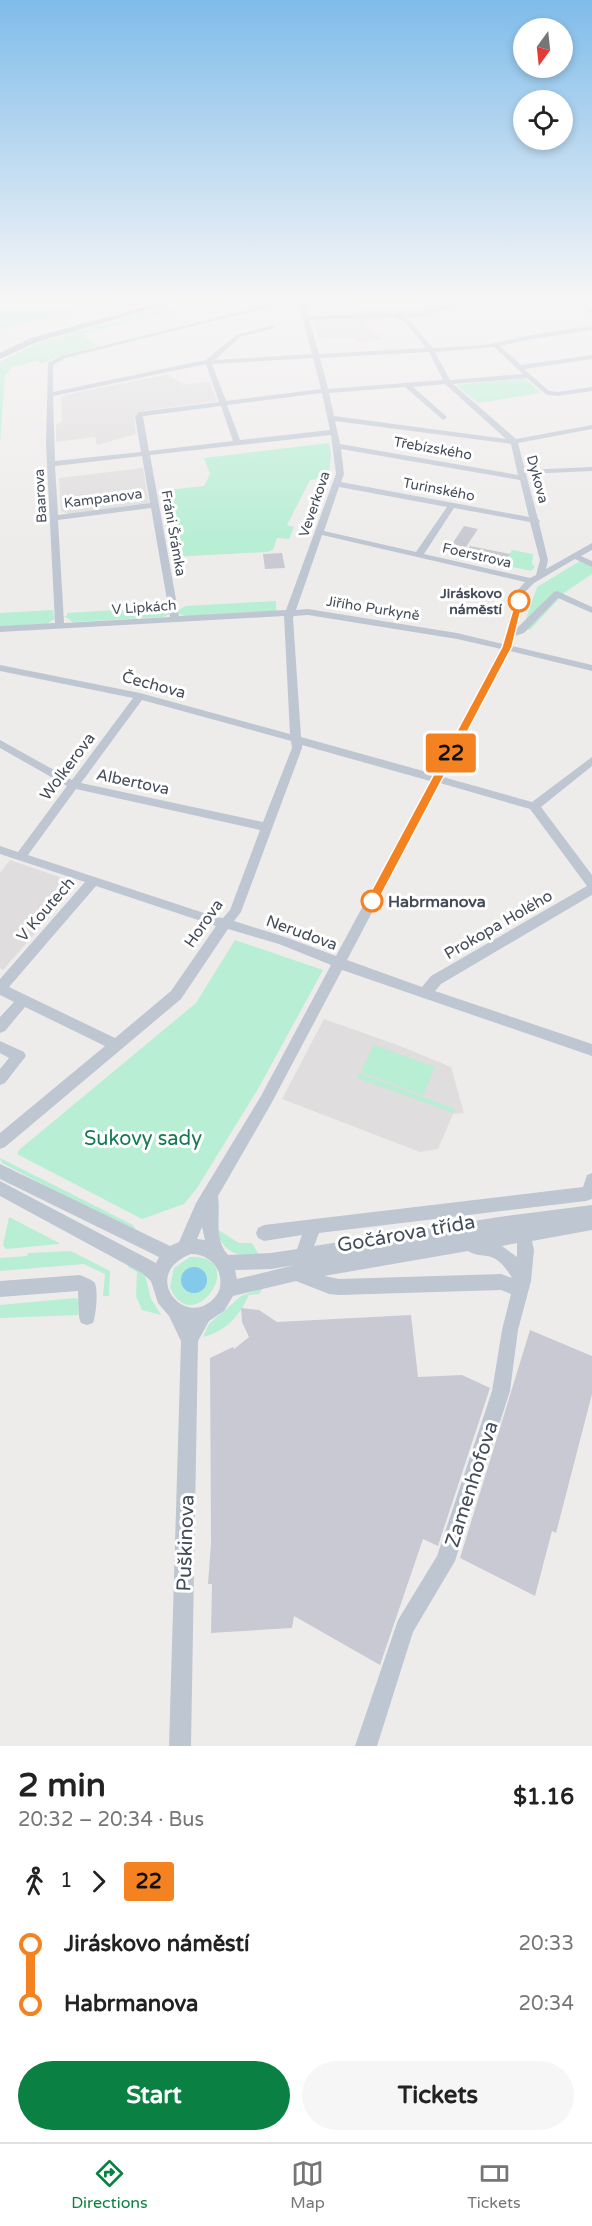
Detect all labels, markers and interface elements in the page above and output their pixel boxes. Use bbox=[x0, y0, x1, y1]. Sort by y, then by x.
north arrow bbox=[513, 18, 573, 78]
map controls bbox=[513, 18, 573, 150]
button: locate bbox=[513, 90, 573, 150]
street label: Třebízského bbox=[392, 433, 473, 464]
street label: Dykova bbox=[523, 453, 552, 505]
street label: Baarova bbox=[31, 468, 50, 523]
street label: Veverkova bbox=[295, 469, 334, 539]
street label: Turinského bbox=[402, 474, 476, 505]
street label: Kampanova bbox=[63, 485, 143, 512]
street label: Fráni Šrámka bbox=[158, 489, 189, 577]
street label: Foerstrova bbox=[441, 539, 513, 572]
place label: Jiráskovo náměstí bbox=[439, 585, 503, 618]
marker: Jiráskovo náměstí bbox=[508, 590, 530, 612]
street label: Jiřího Purkyně bbox=[325, 593, 421, 624]
street label: V Lipkách bbox=[111, 597, 177, 618]
street label: Čechova bbox=[120, 667, 188, 703]
street label: Wolkerova bbox=[36, 729, 100, 804]
line badge: 22 bbox=[424, 734, 478, 772]
text: 22 bbox=[438, 741, 464, 766]
street label: Albertova bbox=[94, 764, 171, 799]
street label: V Koutech bbox=[12, 873, 79, 946]
street label: Prokopa Holého bbox=[441, 886, 556, 964]
marker: Habrmanova bbox=[361, 890, 383, 912]
place label: Habrmanova bbox=[388, 892, 486, 912]
street label: Horova bbox=[180, 896, 228, 952]
street label: Nerudova bbox=[263, 911, 340, 955]
park label: Sukovy sady bbox=[84, 1127, 202, 1151]
street label: Gočárova třída bbox=[335, 1210, 477, 1258]
street label: Zamenhofova bbox=[440, 1418, 504, 1550]
street label: Puškinova bbox=[172, 1494, 200, 1592]
text: 2 min bbox=[18, 1766, 106, 1805]
text: $1.16 bbox=[513, 1784, 574, 1810]
text: 20:32 – 20:34 · Bus bbox=[18, 1808, 204, 1832]
icon: walk bbox=[18, 1865, 51, 1898]
icon: forward bbox=[82, 1865, 115, 1898]
text: 1 bbox=[60, 1869, 73, 1893]
text: 22 bbox=[136, 1869, 162, 1894]
text: Jiráskovo náměstí bbox=[64, 1931, 249, 1957]
text: 20:33 bbox=[519, 1932, 574, 1956]
text: Habrmanova bbox=[64, 1991, 198, 2017]
text: 20:34 bbox=[519, 1992, 574, 2016]
button: Start bbox=[18, 2061, 290, 2130]
button: Tickets bbox=[302, 2061, 574, 2130]
tab: Directions bbox=[71, 2157, 148, 2213]
tab: Map bbox=[290, 2157, 325, 2213]
tab: Tickets bbox=[467, 2157, 521, 2213]

